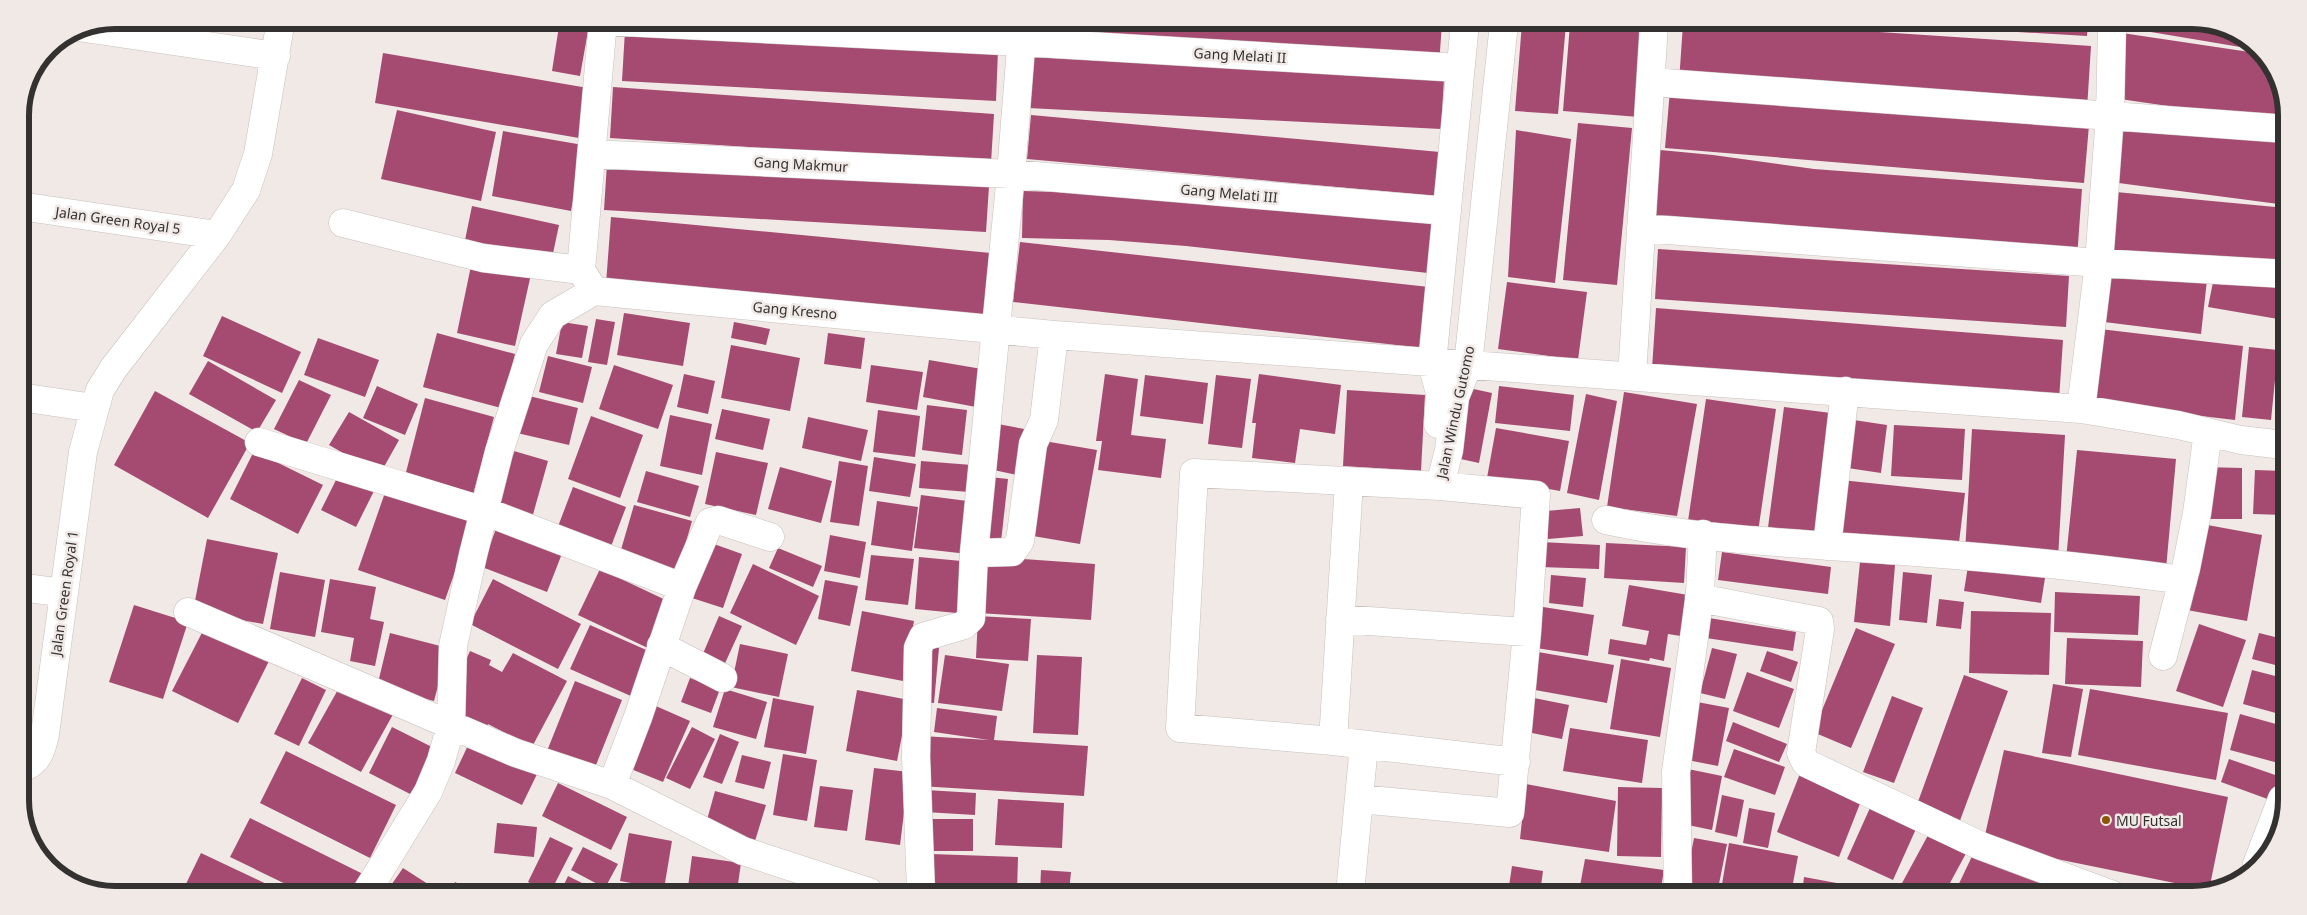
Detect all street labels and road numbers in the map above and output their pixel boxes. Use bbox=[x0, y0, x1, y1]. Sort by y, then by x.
street label: Gang Melati II bbox=[1193, 43, 1287, 67]
street label: Gang Makmur bbox=[753, 152, 849, 176]
street label: Gang Melati III bbox=[1180, 179, 1279, 207]
street label: Jalan Green Royal 5 bbox=[52, 202, 182, 238]
street label: Gang Kresno bbox=[752, 297, 838, 323]
street label: Jalan Windu Gutomo bbox=[1431, 344, 1478, 482]
street label: Jalan Green Royal 1 bbox=[46, 529, 82, 659]

